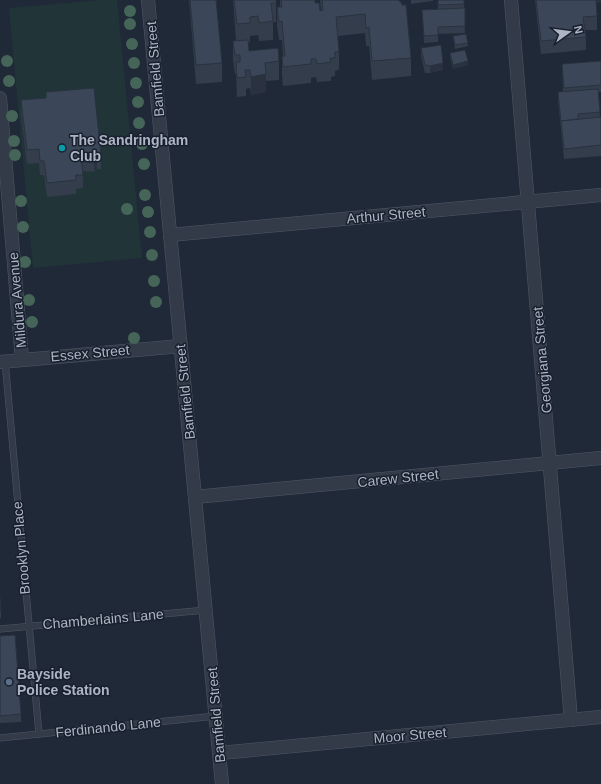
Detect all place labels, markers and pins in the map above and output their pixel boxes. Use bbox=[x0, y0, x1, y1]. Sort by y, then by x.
place label: The Sandringham Club bbox=[70, 132, 188, 164]
marker: The Sandringham Club bbox=[57, 143, 67, 153]
place label: Bayside Police Station bbox=[17, 666, 110, 698]
marker: Bayside Police Station bbox=[4, 677, 14, 687]

